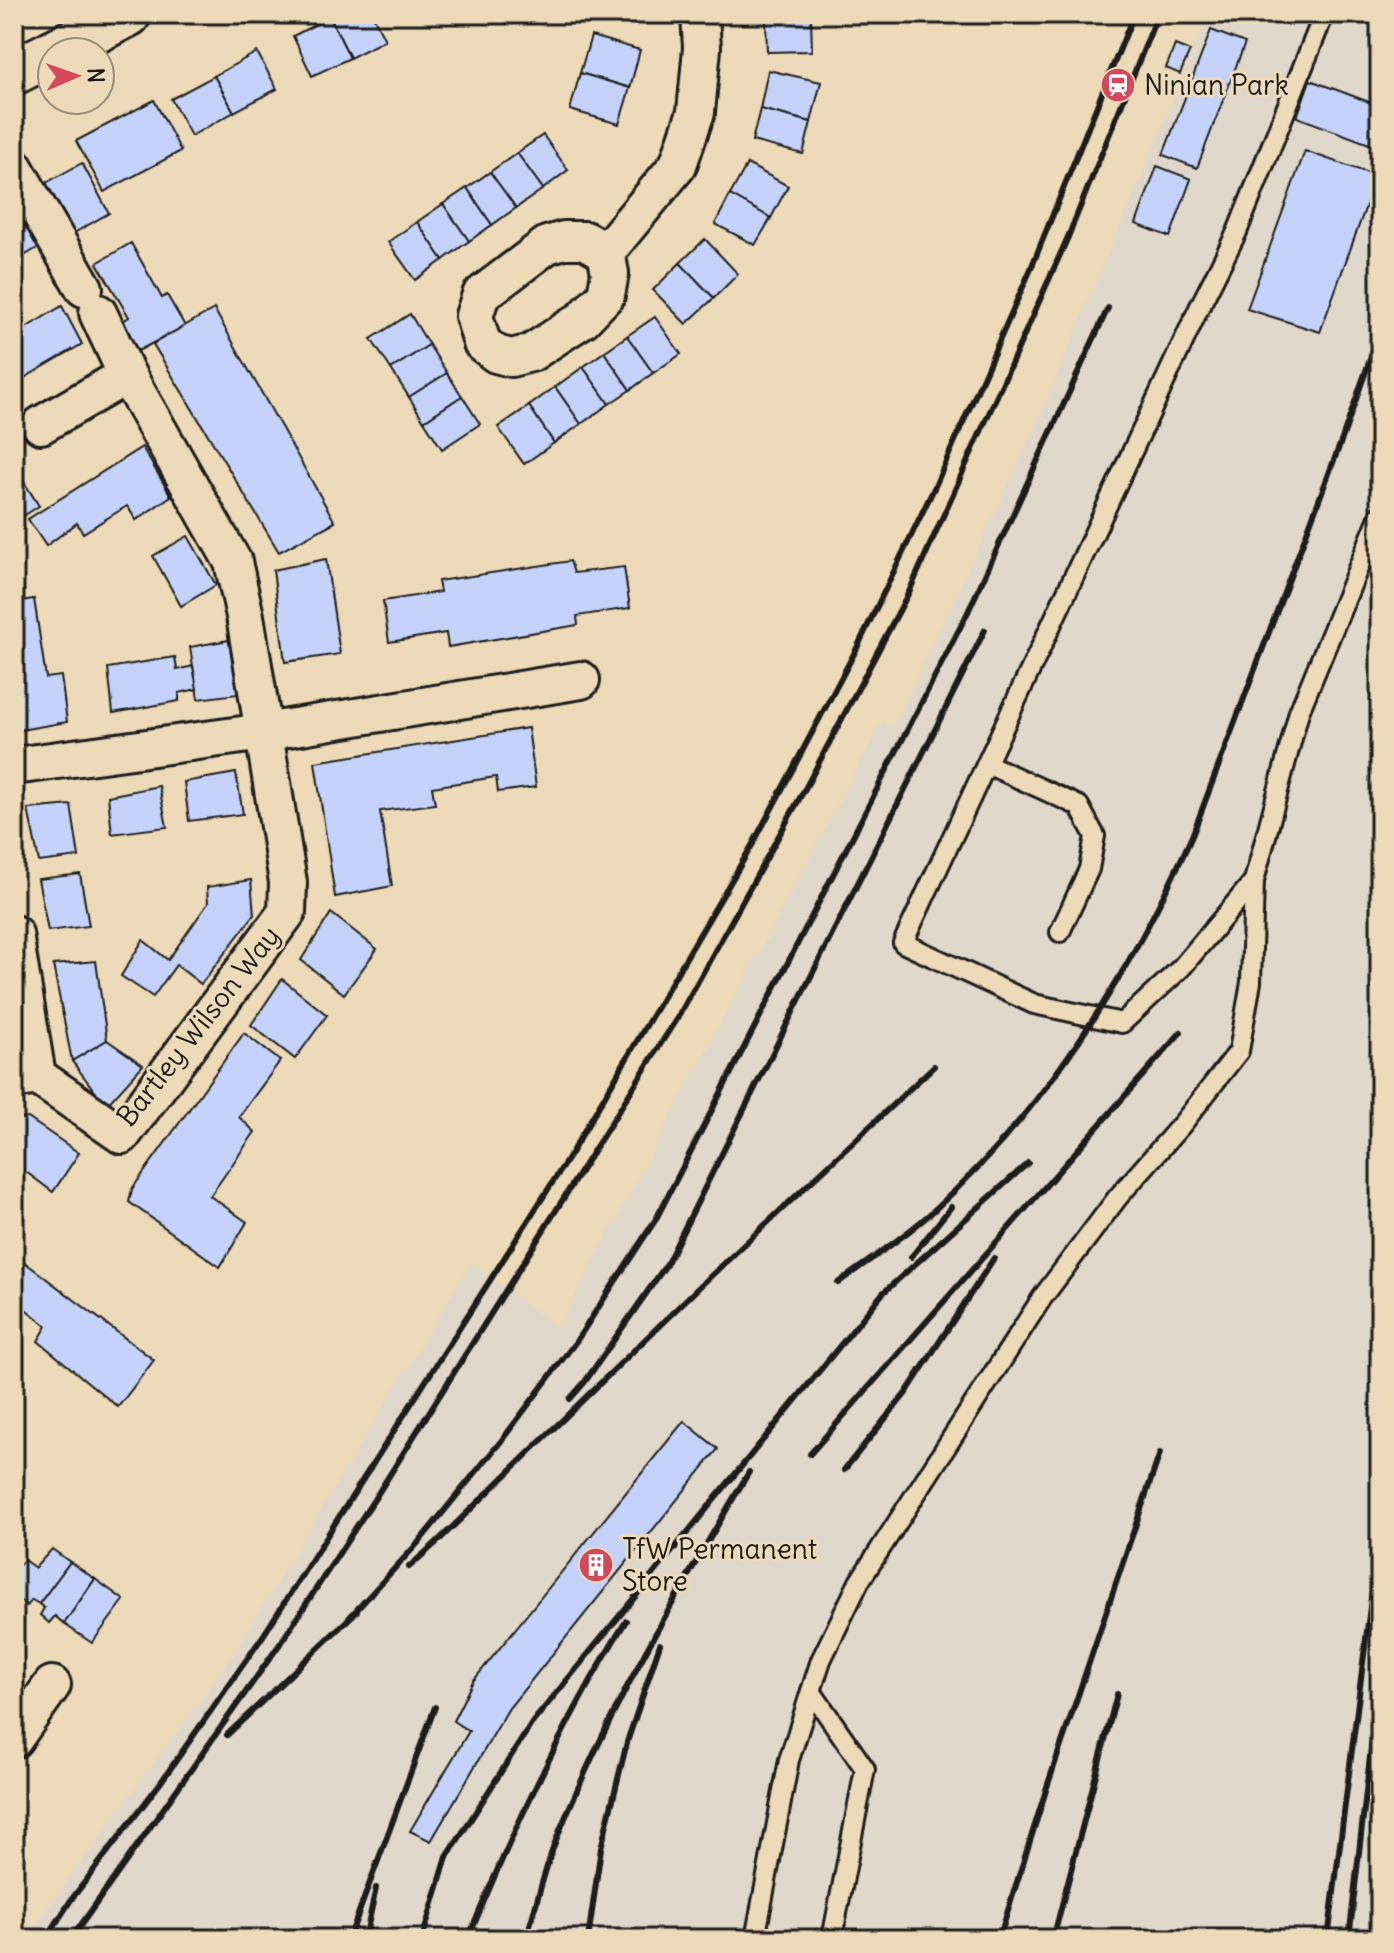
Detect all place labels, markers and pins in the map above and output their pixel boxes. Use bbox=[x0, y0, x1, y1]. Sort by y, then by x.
station icon: Ninian Park bbox=[1099, 66, 1137, 104]
place label: Ninian Park bbox=[1144, 67, 1289, 103]
place label: TfW Permanent Store bbox=[622, 1531, 817, 1599]
building icon: TfW Permanent Store bbox=[577, 1546, 615, 1584]

